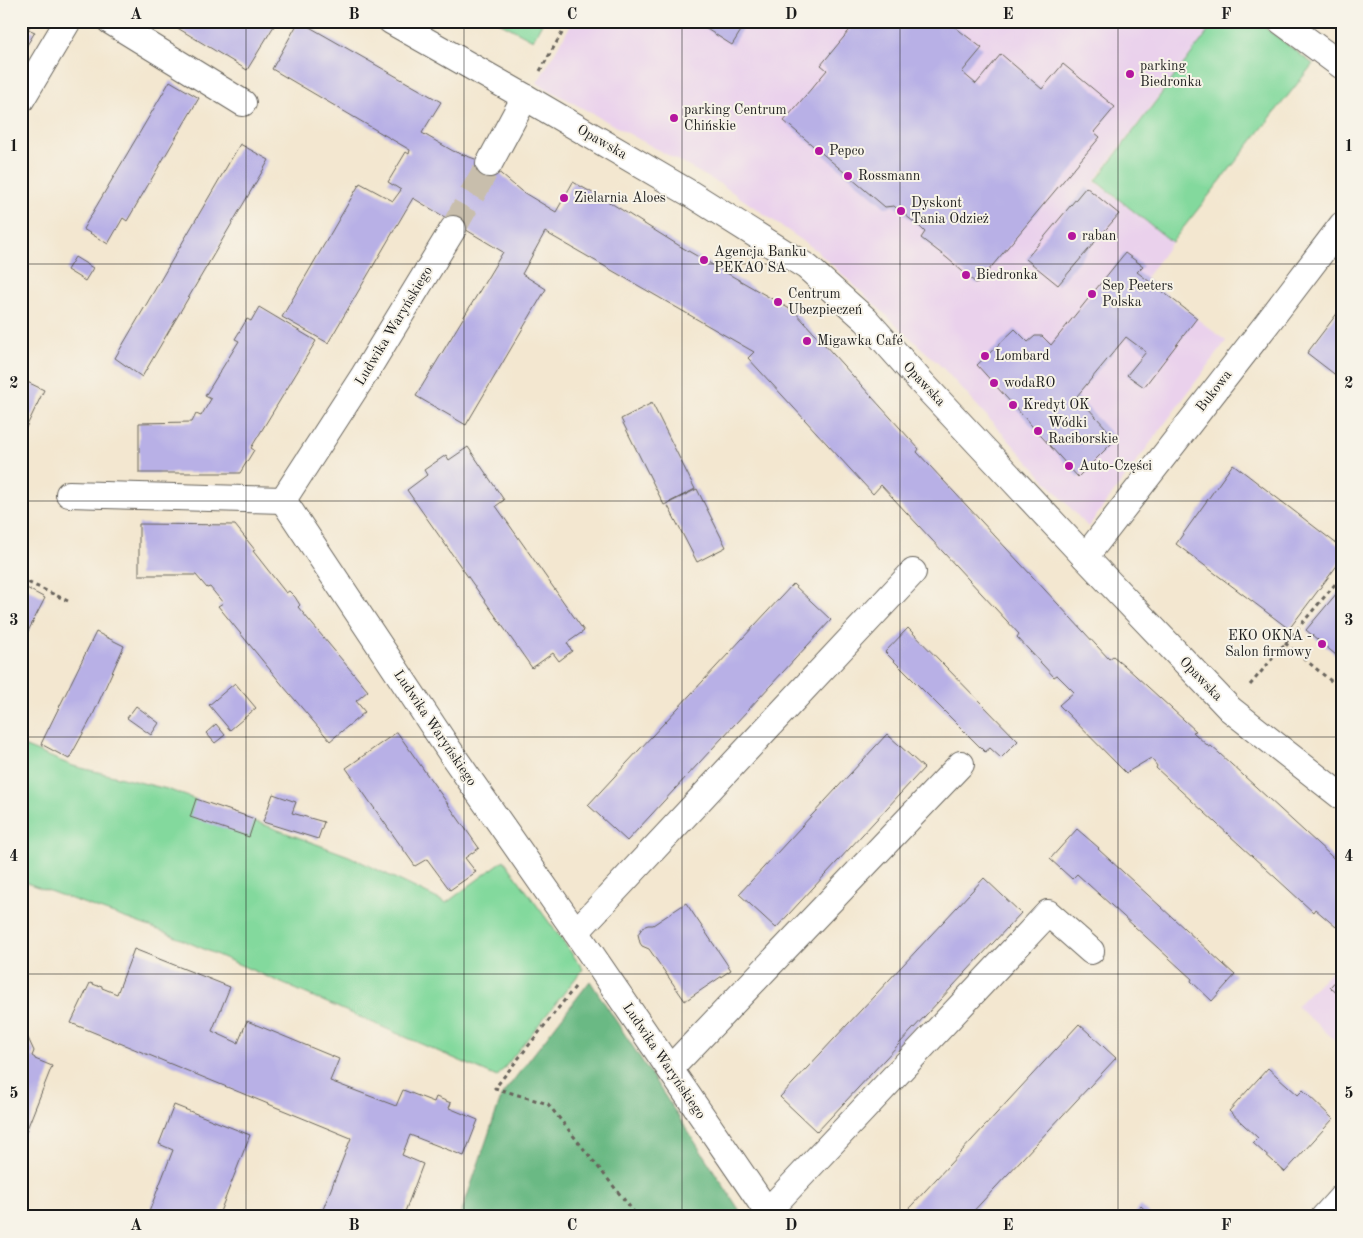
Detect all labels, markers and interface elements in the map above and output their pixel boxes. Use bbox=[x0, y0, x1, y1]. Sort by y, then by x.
text: A bbox=[130, 7, 142, 23]
text: B bbox=[348, 7, 360, 23]
text: C bbox=[567, 7, 577, 23]
text: D bbox=[785, 7, 797, 23]
text: E bbox=[1002, 7, 1014, 23]
text: F bbox=[1221, 7, 1232, 23]
place label: parking Biedronka bbox=[1140, 59, 1202, 89]
marker: parking Biedronka bbox=[1124, 68, 1136, 80]
place label: parking Centrum Chińskie bbox=[684, 103, 787, 133]
marker: parking Centrum Chińskie bbox=[668, 112, 680, 124]
street label: Opawska bbox=[575, 122, 629, 162]
text: 1 bbox=[9, 139, 19, 155]
text: 1 bbox=[1344, 139, 1354, 155]
place label: Pepco bbox=[829, 144, 865, 158]
marker: Pepco bbox=[813, 145, 825, 157]
place label: Rossmann bbox=[858, 169, 921, 183]
marker: Rossmann bbox=[842, 170, 854, 182]
place label: Zielarnia Aloes bbox=[574, 191, 666, 205]
marker: Zielarnia Aloes bbox=[558, 192, 570, 204]
place label: Dyskont Tania Odzież bbox=[911, 196, 989, 226]
marker: Dyskont Tania Odzież bbox=[895, 205, 907, 217]
place label: raban bbox=[1082, 229, 1117, 243]
marker: raban bbox=[1066, 230, 1078, 242]
place label: Agencja Banku PEKAO SA bbox=[714, 245, 807, 275]
marker: Agencja Banku PEKAO SA bbox=[698, 254, 710, 266]
street label: Ludwika Waryńskiego bbox=[353, 264, 435, 388]
place label: Biedronka bbox=[976, 268, 1038, 282]
marker: Biedronka bbox=[960, 269, 972, 281]
place label: Sep Peeters Polska bbox=[1102, 279, 1173, 309]
place label: Centrum Ubezpieczeń bbox=[788, 287, 863, 317]
marker: Sep Peeters Polska bbox=[1086, 288, 1098, 300]
marker: Centrum Ubezpieczeń bbox=[772, 296, 784, 308]
place label: Migawka Café bbox=[817, 334, 903, 348]
marker: Migawka Café bbox=[801, 335, 813, 347]
place label: Lombard bbox=[995, 349, 1050, 363]
marker: Lombard bbox=[979, 350, 991, 362]
street label: Opawska bbox=[900, 359, 948, 409]
street label: Bukowa bbox=[1194, 368, 1234, 414]
text: 2 bbox=[9, 376, 19, 392]
place label: wodaRO bbox=[1004, 376, 1055, 390]
text: 2 bbox=[1344, 376, 1354, 392]
marker: wodaRO bbox=[988, 377, 1000, 389]
place label: Kredyt OK bbox=[1023, 398, 1090, 412]
marker: Kredyt OK bbox=[1007, 399, 1019, 411]
place label: Wódki Raciborskie bbox=[1048, 416, 1118, 446]
marker: Wódki Raciborskie bbox=[1032, 425, 1044, 437]
place label: Auto-Części bbox=[1079, 459, 1152, 473]
marker: Auto-Części bbox=[1063, 460, 1075, 472]
text: 3 bbox=[9, 613, 19, 629]
text: 3 bbox=[1344, 613, 1354, 629]
place label: EKO OKNA - Salon firmowy bbox=[1225, 629, 1313, 659]
marker: EKO OKNA - Salon firmowy bbox=[1316, 638, 1328, 650]
street label: Opawska bbox=[1177, 654, 1225, 704]
street label: Ludwika Waryńskiego bbox=[391, 668, 479, 789]
text: 4 bbox=[9, 849, 19, 865]
text: 4 bbox=[1344, 849, 1354, 865]
street label: Ludwika Waryńskiego bbox=[620, 1001, 708, 1122]
text: 5 bbox=[9, 1086, 19, 1102]
text: 5 bbox=[1344, 1086, 1354, 1102]
text: A bbox=[130, 1218, 142, 1234]
text: B bbox=[348, 1218, 360, 1234]
text: C bbox=[567, 1218, 577, 1234]
text: D bbox=[785, 1218, 797, 1234]
text: E bbox=[1002, 1218, 1014, 1234]
text: F bbox=[1221, 1218, 1232, 1234]

